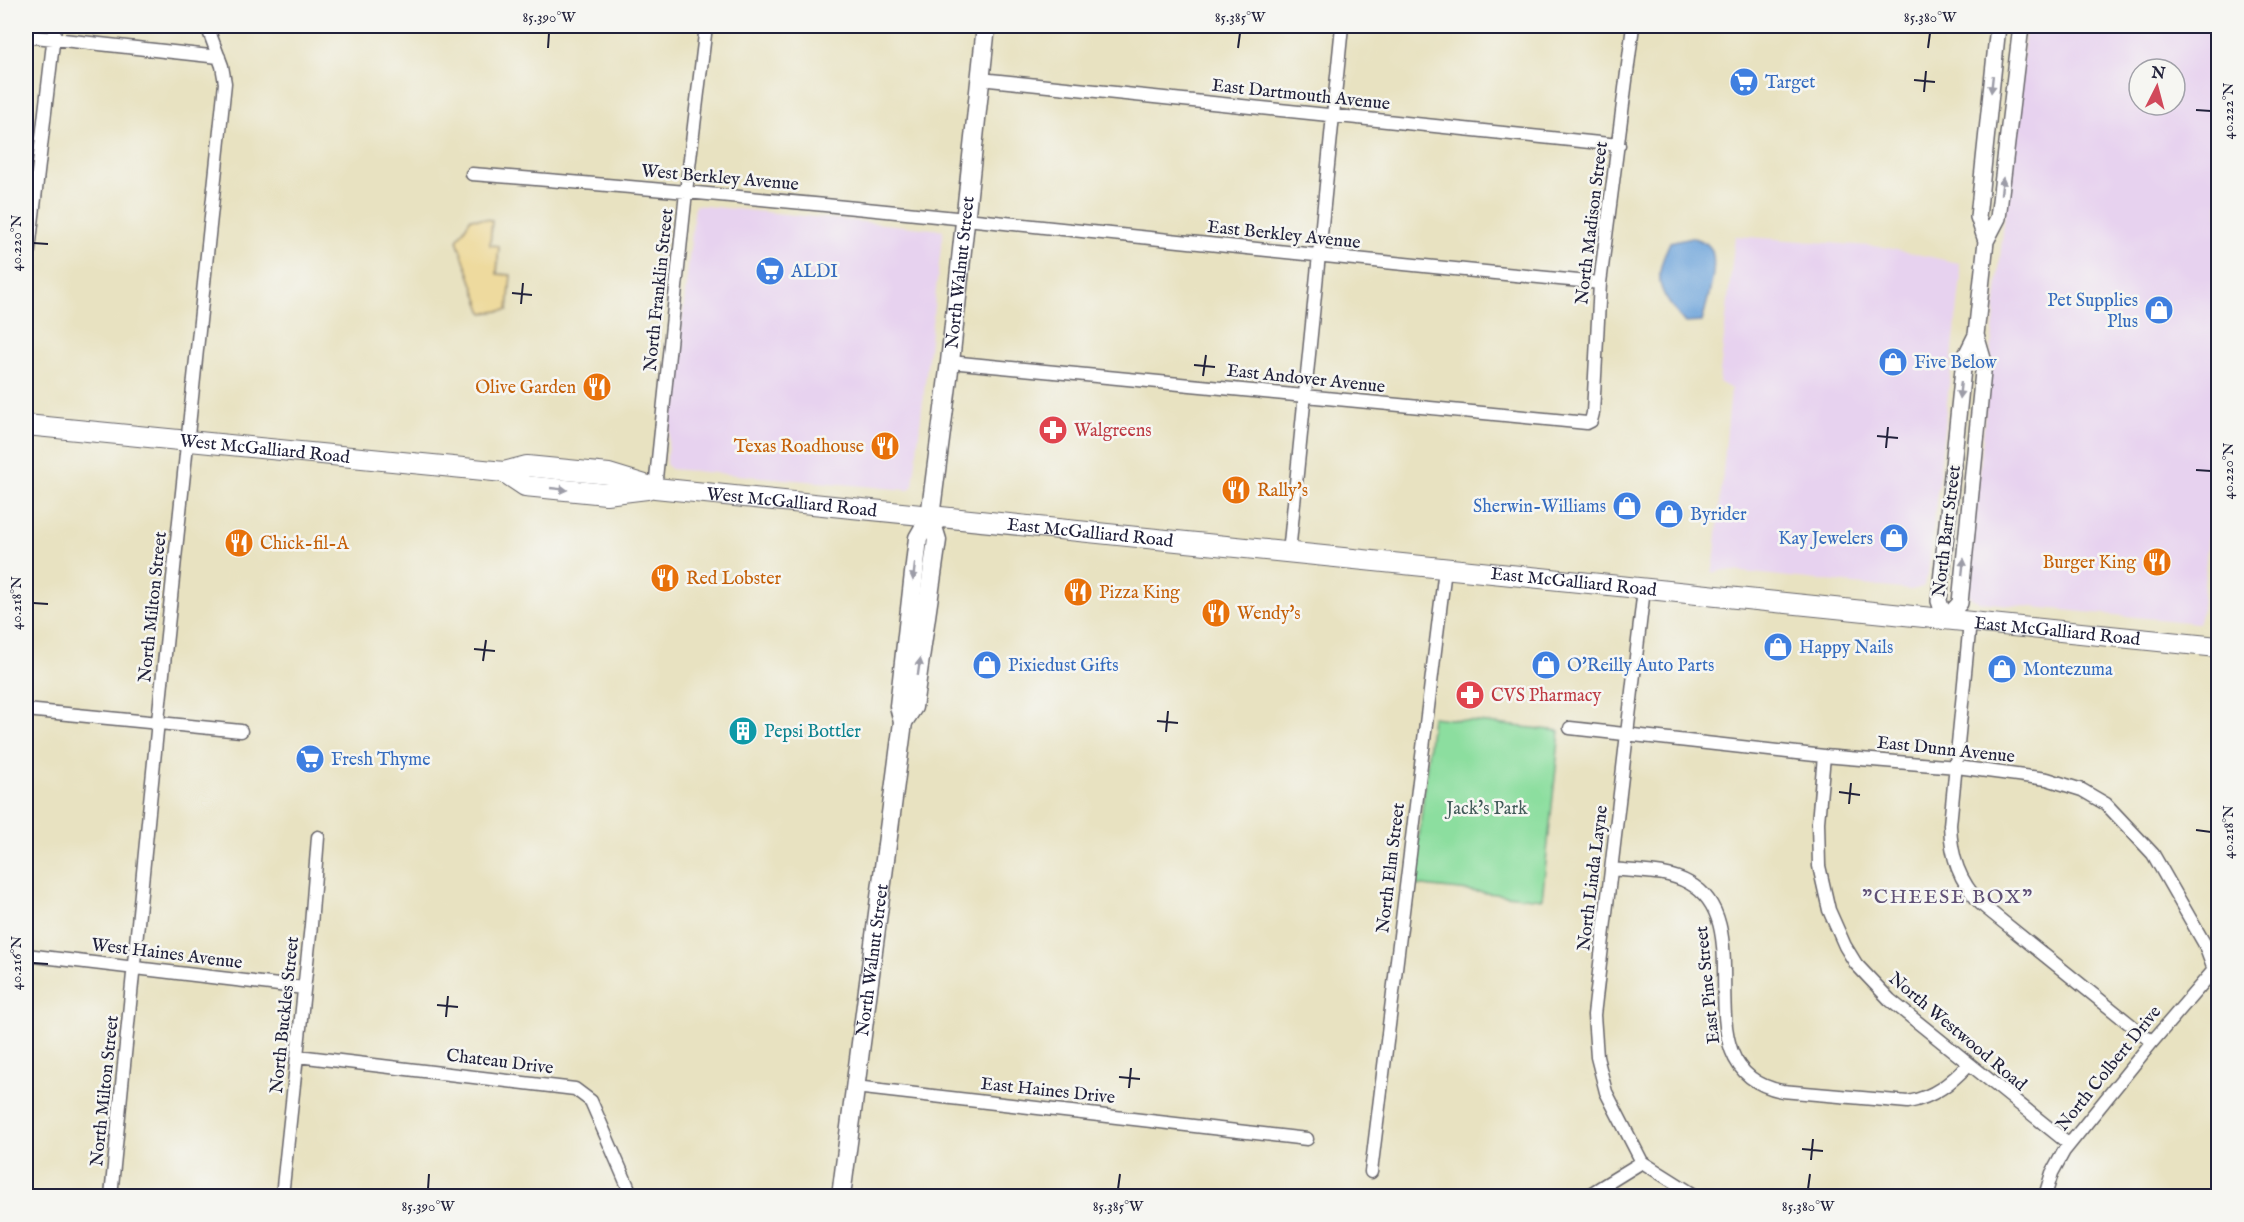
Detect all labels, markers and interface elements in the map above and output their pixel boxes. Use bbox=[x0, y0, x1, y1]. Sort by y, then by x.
text: 85.390°W bbox=[522, 8, 576, 27]
text: 85.385°W bbox=[1215, 8, 1266, 27]
text: 85.380°W bbox=[1904, 8, 1957, 27]
north arrow bbox=[2127, 57, 2187, 117]
text: N bbox=[2149, 63, 2166, 85]
supermarket icon: Target bbox=[1728, 66, 1760, 98]
place label: Target bbox=[1765, 72, 1815, 95]
one-way arrow bbox=[1987, 74, 1997, 93]
street label: East Dartmouth Avenue bbox=[1211, 75, 1391, 116]
text: 40.222°N bbox=[2219, 83, 2238, 139]
street label: North Madison Street bbox=[1571, 140, 1614, 306]
street label: West Berkley Avenue bbox=[640, 160, 800, 197]
one-way arrow bbox=[1997, 176, 2007, 195]
street label: North Walnut Street bbox=[941, 195, 981, 350]
street label: North Franklin Street bbox=[639, 208, 679, 373]
text: 40.220°N bbox=[7, 214, 26, 272]
street label: East Berkley Avenue bbox=[1206, 216, 1362, 255]
supermarket icon: ALDI bbox=[754, 255, 786, 287]
place label: ALDI bbox=[790, 261, 838, 284]
place label: Pet Supplies Plus bbox=[2047, 290, 2138, 334]
shop icon: Pet Supplies Plus bbox=[2143, 294, 2175, 326]
shop icon: Five Below bbox=[1877, 346, 1909, 378]
place label: Five Below bbox=[1914, 352, 1998, 375]
street label: East Andover Avenue bbox=[1225, 360, 1386, 399]
restaurant icon: Olive Garden bbox=[581, 371, 613, 403]
place label: Olive Garden bbox=[475, 377, 576, 400]
one-way arrow bbox=[1956, 381, 1965, 400]
pharmacy icon: Walgreens bbox=[1037, 414, 1069, 446]
place label: Walgreens bbox=[1074, 420, 1152, 443]
street label: West McGalliard Road bbox=[178, 430, 351, 470]
restaurant icon: Texas Roadhouse bbox=[869, 430, 901, 462]
place label: Texas Roadhouse bbox=[734, 436, 864, 459]
text: 40.220°N bbox=[2219, 442, 2238, 500]
street label: North Barr Street bbox=[1928, 464, 1967, 598]
restaurant icon: Rally's bbox=[1220, 474, 1252, 506]
place label: Rally's bbox=[1257, 480, 1308, 503]
street label: West McGalliard Road bbox=[705, 483, 878, 523]
one-way arrow bbox=[549, 484, 568, 494]
shop icon: Sherwin-Williams bbox=[1611, 490, 1643, 522]
place label: Sherwin-Williams bbox=[1473, 496, 1606, 519]
shop icon: Byrider bbox=[1653, 498, 1685, 530]
place label: Byrider bbox=[1690, 504, 1747, 527]
street label: East McGalliard Road bbox=[1006, 514, 1175, 554]
shop icon: Kay Jewelers bbox=[1878, 522, 1910, 554]
restaurant icon: Chick-fil-A bbox=[223, 527, 255, 559]
place label: Kay Jewelers bbox=[1778, 528, 1873, 551]
street label: North Milton Street bbox=[134, 531, 173, 684]
place label: Chick-fil-A bbox=[260, 533, 350, 556]
restaurant icon: Burger King bbox=[2141, 546, 2173, 578]
place label: Burger King bbox=[2042, 552, 2136, 575]
one-way arrow bbox=[1958, 557, 1968, 576]
restaurant icon: Red Lobster bbox=[649, 562, 681, 594]
one-way arrow bbox=[909, 563, 919, 582]
street label: East McGalliard Road bbox=[1489, 563, 1658, 603]
place label: Red Lobster bbox=[686, 568, 781, 591]
text: 40.218°N bbox=[7, 576, 26, 630]
restaurant icon: Pizza King bbox=[1062, 576, 1094, 608]
place label: Pizza King bbox=[1099, 582, 1180, 605]
restaurant icon: Wendy's bbox=[1200, 597, 1232, 629]
place label: Wendy's bbox=[1237, 603, 1301, 626]
street label: East McGalliard Road bbox=[1973, 612, 2142, 652]
shop icon: Happy Nails bbox=[1762, 631, 1794, 663]
place label: Happy Nails bbox=[1799, 637, 1893, 660]
shop icon: Pixiedust Gifts bbox=[971, 649, 1003, 681]
shop icon: O'Reilly Auto Parts bbox=[1530, 649, 1562, 681]
shop icon: Montezuma bbox=[1986, 653, 2018, 685]
place label: Pixiedust Gifts bbox=[1008, 655, 1119, 678]
place label: O'Reilly Auto Parts bbox=[1567, 655, 1714, 678]
one-way arrow bbox=[914, 658, 923, 677]
place label: Montezuma bbox=[2023, 659, 2113, 682]
pharmacy icon: CVS Pharmacy bbox=[1454, 679, 1486, 711]
place label: CVS Pharmacy bbox=[1491, 685, 1602, 708]
building icon: Pepsi Bottler bbox=[727, 715, 759, 747]
place label: Pepsi Bottler bbox=[764, 721, 861, 744]
street label: East Dunn Avenue bbox=[1876, 732, 2016, 769]
supermarket icon: Fresh Thyme bbox=[294, 743, 326, 775]
place label: Fresh Thyme bbox=[331, 749, 430, 772]
park label: Jack's Park bbox=[1444, 798, 1528, 821]
street label: North Elm Street bbox=[1372, 802, 1411, 935]
street label: North Linda Layne bbox=[1573, 804, 1614, 952]
text: 40.218°N bbox=[2219, 805, 2238, 859]
street label: North Walnut Street bbox=[852, 883, 895, 1038]
district label: "CHEESE BOX" bbox=[1862, 885, 2034, 910]
street label: East Pine Street bbox=[1691, 925, 1726, 1045]
street label: West Haines Avenue bbox=[90, 934, 244, 975]
text: 40.216°N bbox=[7, 936, 26, 990]
street label: North Buckles Street bbox=[266, 936, 305, 1095]
street label: North Westwood Road bbox=[1883, 968, 2031, 1097]
street label: North Colbert Drive bbox=[2051, 1001, 2167, 1136]
street label: North Milton Street bbox=[86, 1015, 125, 1168]
street label: Chateau Drive bbox=[445, 1045, 555, 1080]
street label: East Haines Drive bbox=[980, 1073, 1116, 1110]
text: 85.390°W bbox=[401, 1197, 455, 1216]
text: 85.385°W bbox=[1093, 1197, 1144, 1216]
text: 85.380°W bbox=[1782, 1197, 1835, 1216]

